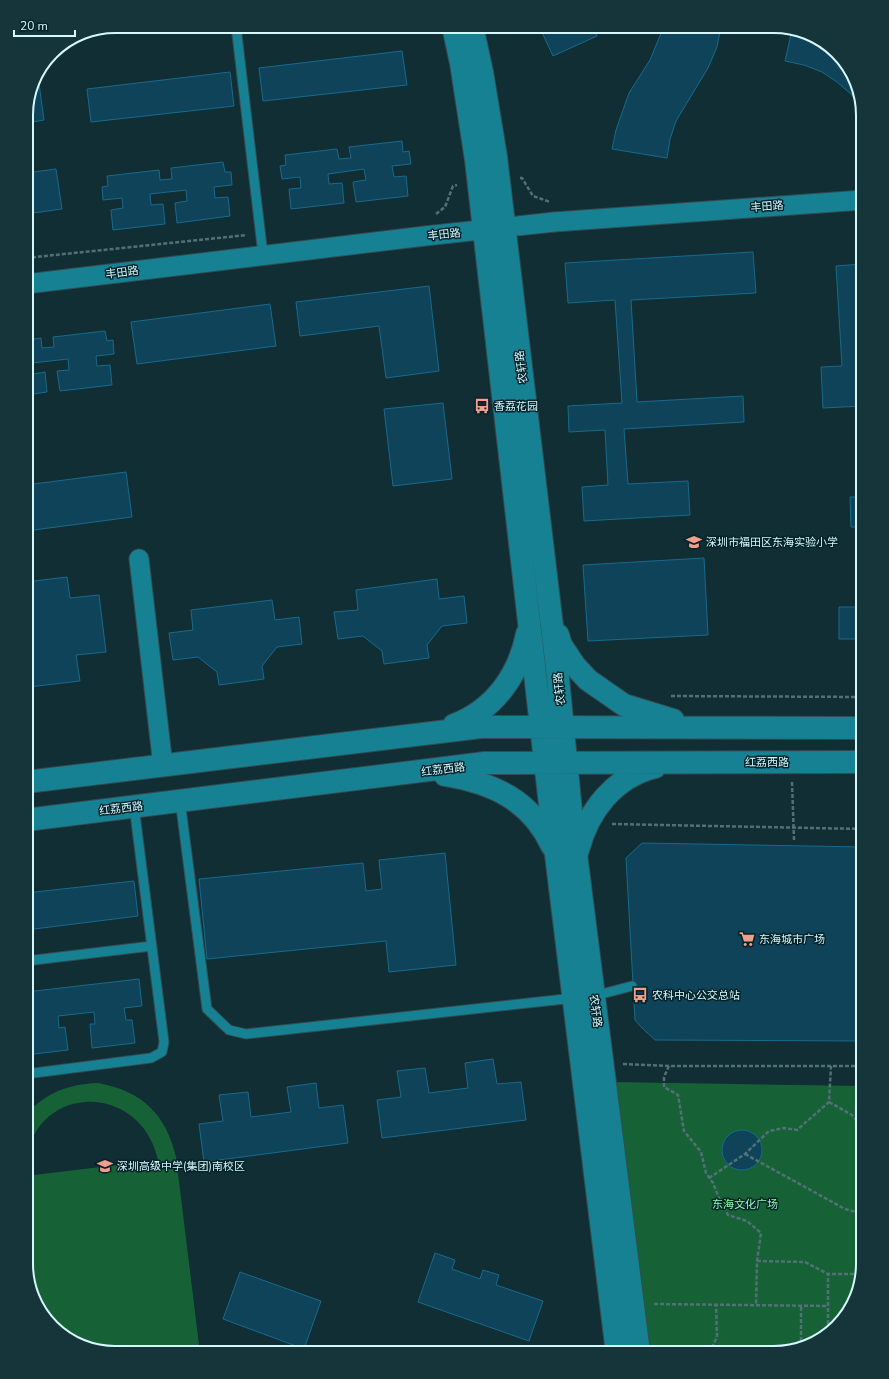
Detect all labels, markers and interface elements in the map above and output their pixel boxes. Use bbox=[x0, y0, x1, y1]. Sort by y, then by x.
scale bar bbox=[14, 12, 75, 38]
text: 20 m bbox=[20, 18, 48, 34]
street label: 丰田路 bbox=[750, 198, 784, 215]
street label: 丰田路 bbox=[427, 225, 461, 244]
street label: 丰田路 bbox=[105, 263, 139, 282]
street label: 农轩路 bbox=[512, 350, 531, 384]
bus stop icon: 香荔花园 bbox=[473, 397, 491, 415]
place label: 香荔花园 bbox=[494, 399, 538, 414]
school or university icon: 深圳市福田区东海实验小学 bbox=[685, 533, 703, 551]
place label: 深圳市福田区东海实验小学 bbox=[706, 535, 838, 550]
street label: 农轩路 bbox=[550, 672, 569, 706]
street label: 红荔西路 bbox=[745, 755, 789, 770]
street label: 红荔西路 bbox=[420, 759, 466, 780]
street label: 红荔西路 bbox=[98, 798, 144, 819]
supermarket icon: 东海城市广场 bbox=[738, 930, 756, 948]
place label: 东海城市广场 bbox=[759, 932, 825, 947]
bus stop icon: 农科中心公交总站 bbox=[631, 986, 649, 1004]
place label: 农科中心公交总站 bbox=[652, 988, 740, 1003]
street label: 农轩路 bbox=[586, 994, 605, 1028]
school or university icon: 深圳高级中学(集团)南校区 bbox=[96, 1157, 114, 1175]
place label: 深圳高级中学(集团)南校区 bbox=[117, 1159, 245, 1174]
park label: 东海文化广场 bbox=[712, 1197, 778, 1212]

